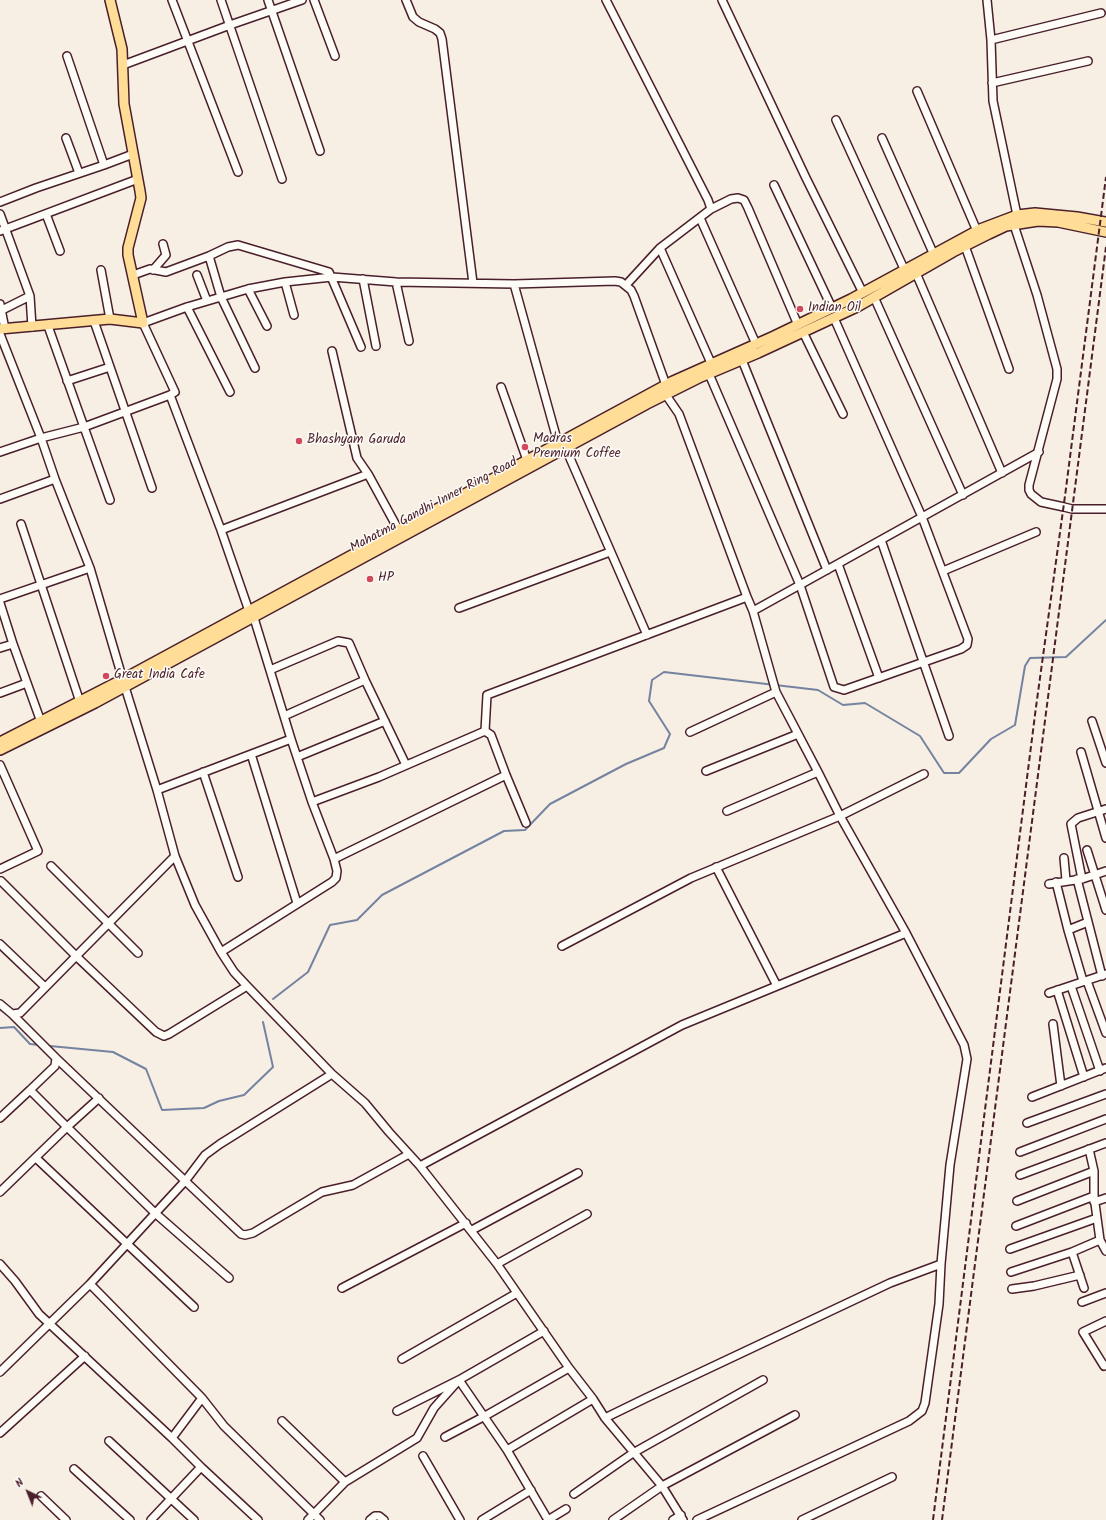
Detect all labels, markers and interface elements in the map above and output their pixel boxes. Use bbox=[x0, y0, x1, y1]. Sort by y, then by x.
place label: Indian Oil bbox=[808, 301, 861, 317]
marker: Indian Oil bbox=[795, 304, 805, 314]
place label: Madras Premium Coffee bbox=[533, 432, 621, 463]
place label: Bhashyam Garuda bbox=[307, 433, 406, 449]
marker: Bhashyam Garuda bbox=[294, 436, 304, 446]
marker: Madras Premium Coffee bbox=[520, 442, 530, 452]
street label: Mahatma Gandhi Inner Ring Road bbox=[348, 455, 520, 557]
place label: HP bbox=[378, 571, 394, 587]
marker: HP bbox=[365, 574, 375, 584]
place label: Great India Cafe bbox=[114, 668, 205, 684]
marker: Great India Cafe bbox=[101, 671, 111, 681]
north arrow bbox=[8, 1472, 48, 1512]
text: N bbox=[11, 1474, 28, 1492]

